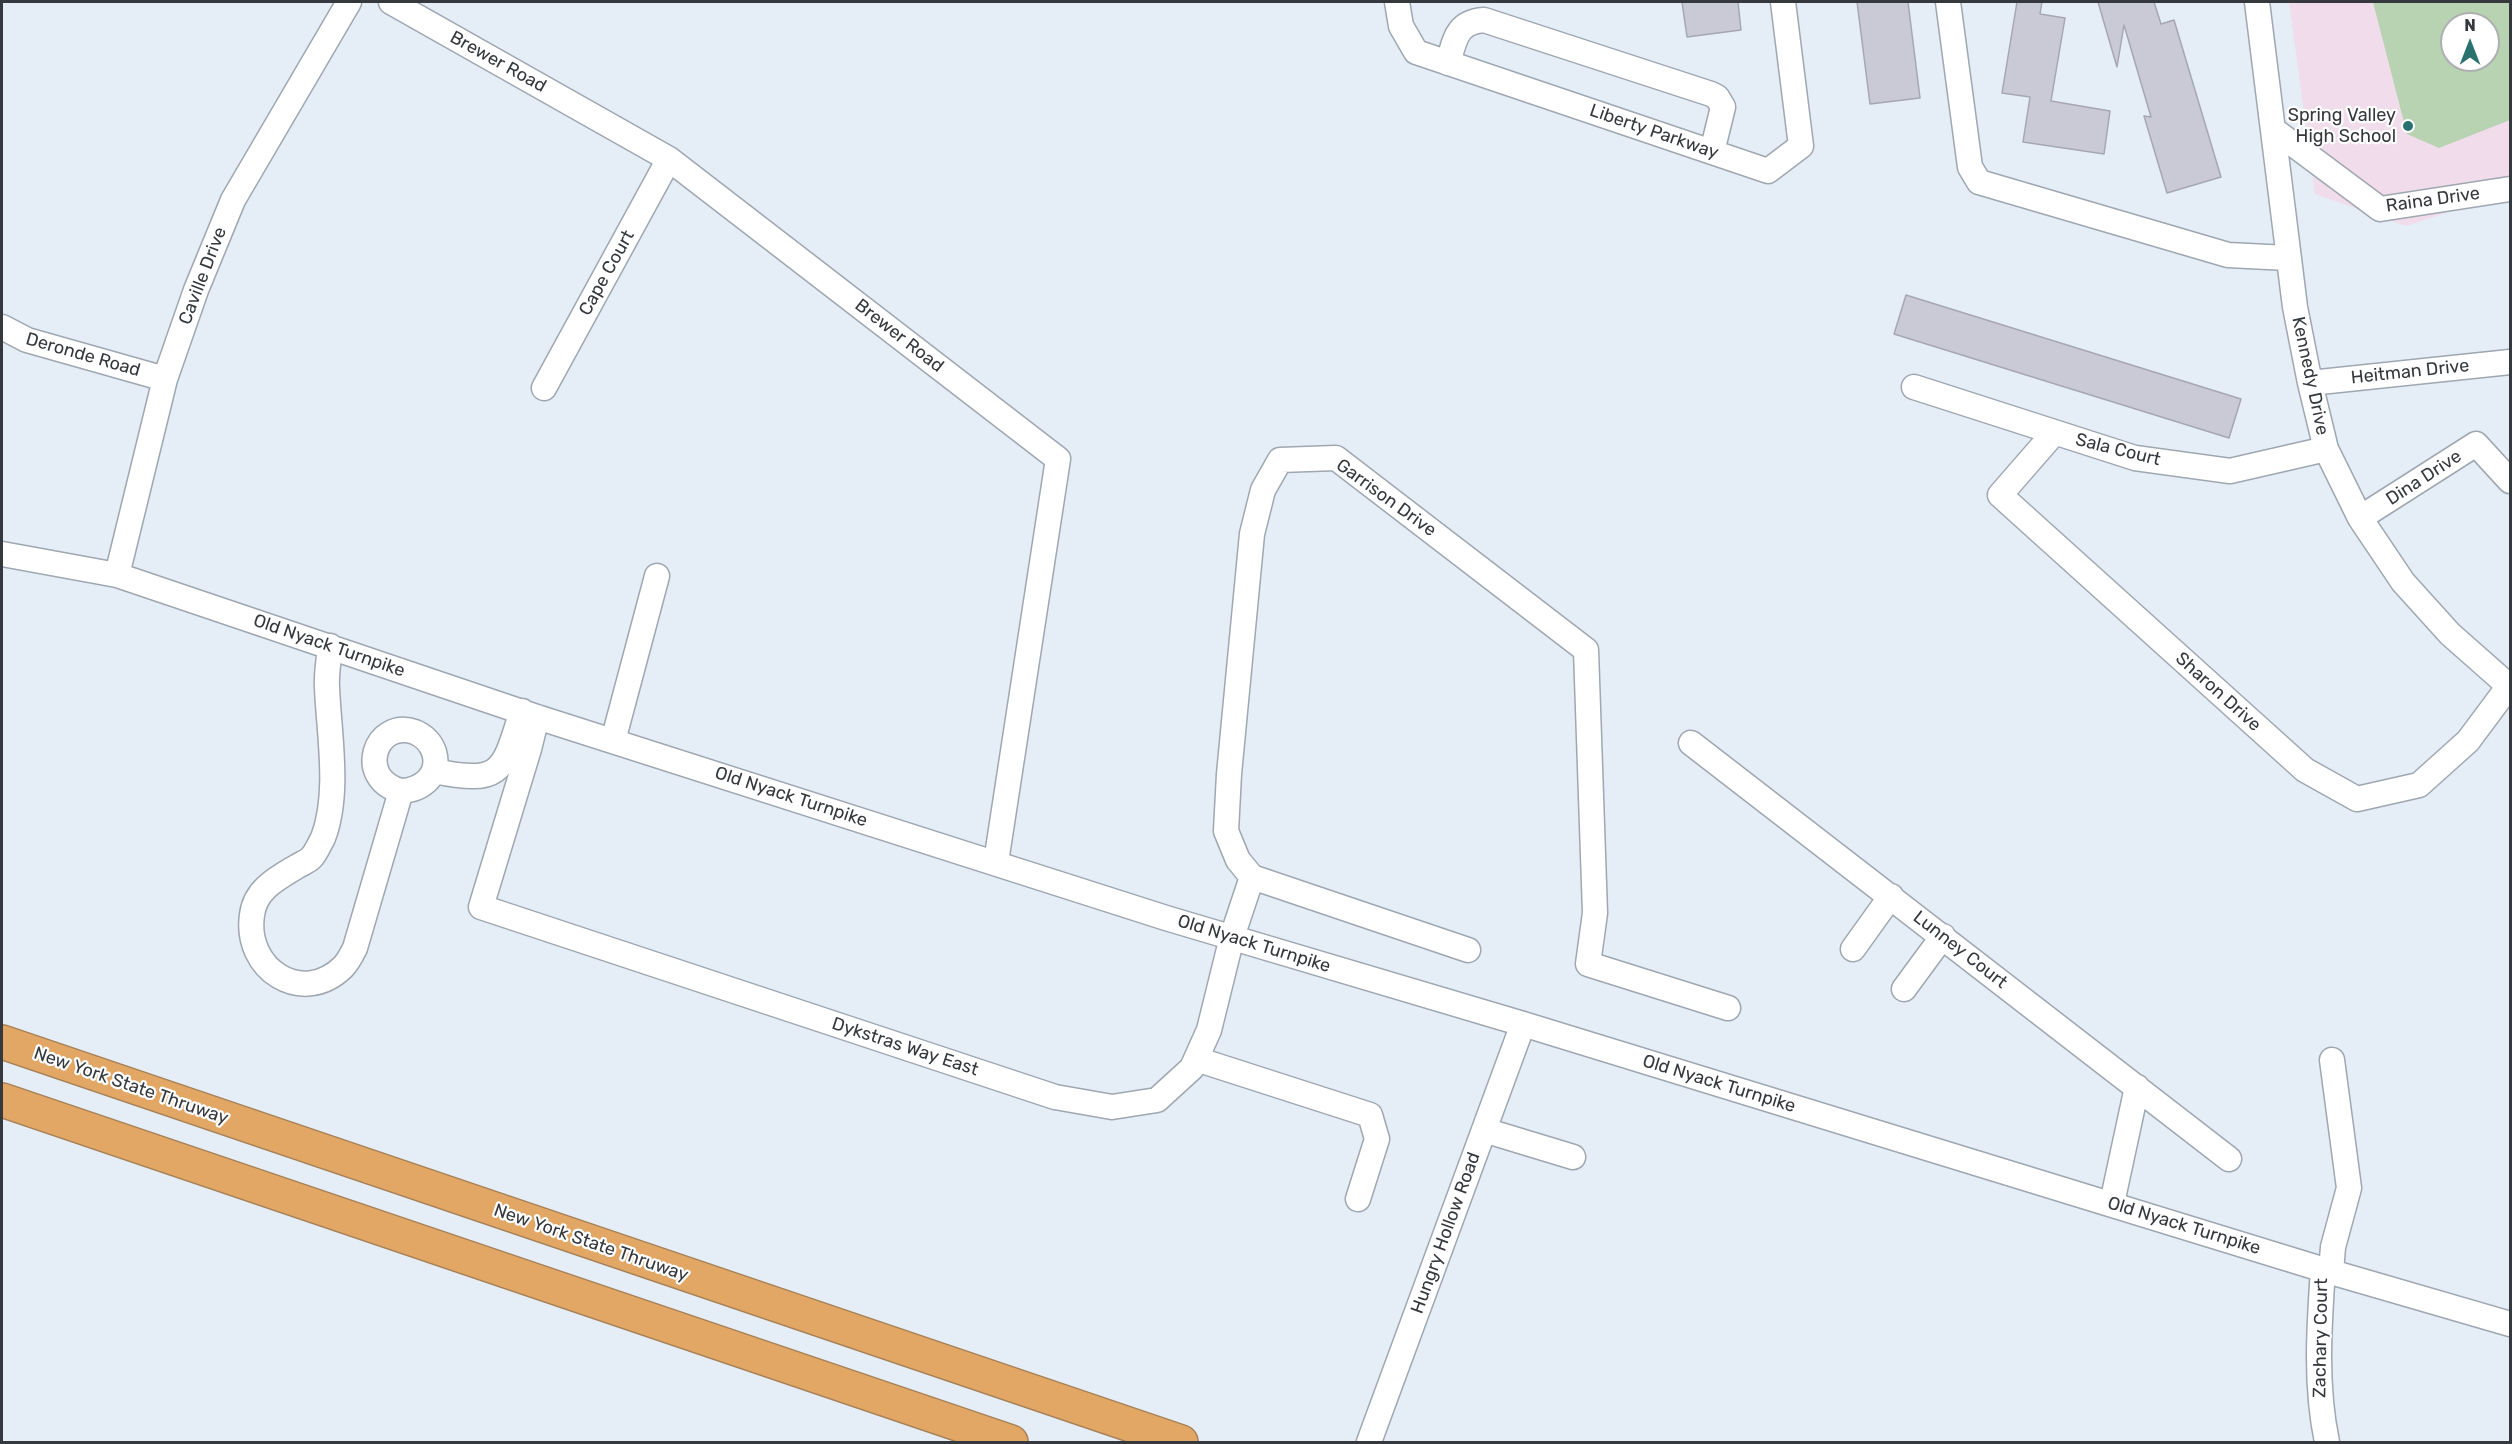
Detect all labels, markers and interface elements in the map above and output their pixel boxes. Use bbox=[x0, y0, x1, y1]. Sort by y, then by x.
north arrow bbox=[2440, 12, 2500, 72]
text: N bbox=[2464, 16, 2476, 35]
street label: Brewer Road bbox=[446, 27, 550, 97]
street label: Liberty Parkway bbox=[1587, 100, 1721, 164]
place label: Spring Valley High School bbox=[2288, 105, 2396, 148]
marker: Spring Valley High School bbox=[2401, 119, 2415, 133]
street label: Raina Drive bbox=[2385, 183, 2481, 217]
street label: Caville Drive bbox=[175, 224, 231, 328]
street label: Cape Court bbox=[575, 227, 639, 319]
street label: Brewer Road bbox=[850, 295, 948, 377]
street label: Kennedy Drive bbox=[2287, 315, 2333, 437]
street label: Deronde Road bbox=[23, 328, 143, 382]
street label: Heitman Drive bbox=[2350, 355, 2470, 389]
street label: Sala Court bbox=[2073, 429, 2163, 471]
street label: Dina Drive bbox=[2382, 446, 2466, 510]
street label: Garrison Drive bbox=[1332, 454, 1440, 542]
street label: Old Nyack Turnpike bbox=[250, 610, 408, 682]
street label: Sharon Drive bbox=[2171, 648, 2265, 736]
street label: Old Nyack Turnpike bbox=[712, 762, 870, 832]
street label: Lunney Court bbox=[1909, 907, 2011, 993]
street label: Old Nyack Turnpike bbox=[1175, 910, 1333, 978]
street label: Dykstras Way East bbox=[829, 1013, 981, 1081]
street label: New York State Thruway bbox=[31, 1043, 231, 1129]
street label: Old Nyack Turnpike bbox=[1640, 1050, 1798, 1118]
street label: Hungry Hollow Road bbox=[1407, 1149, 1485, 1317]
street label: Old Nyack Turnpike bbox=[2105, 1192, 2263, 1260]
street label: New York State Thruway bbox=[491, 1200, 691, 1286]
street label: Zachary Court bbox=[2309, 1278, 2333, 1398]

